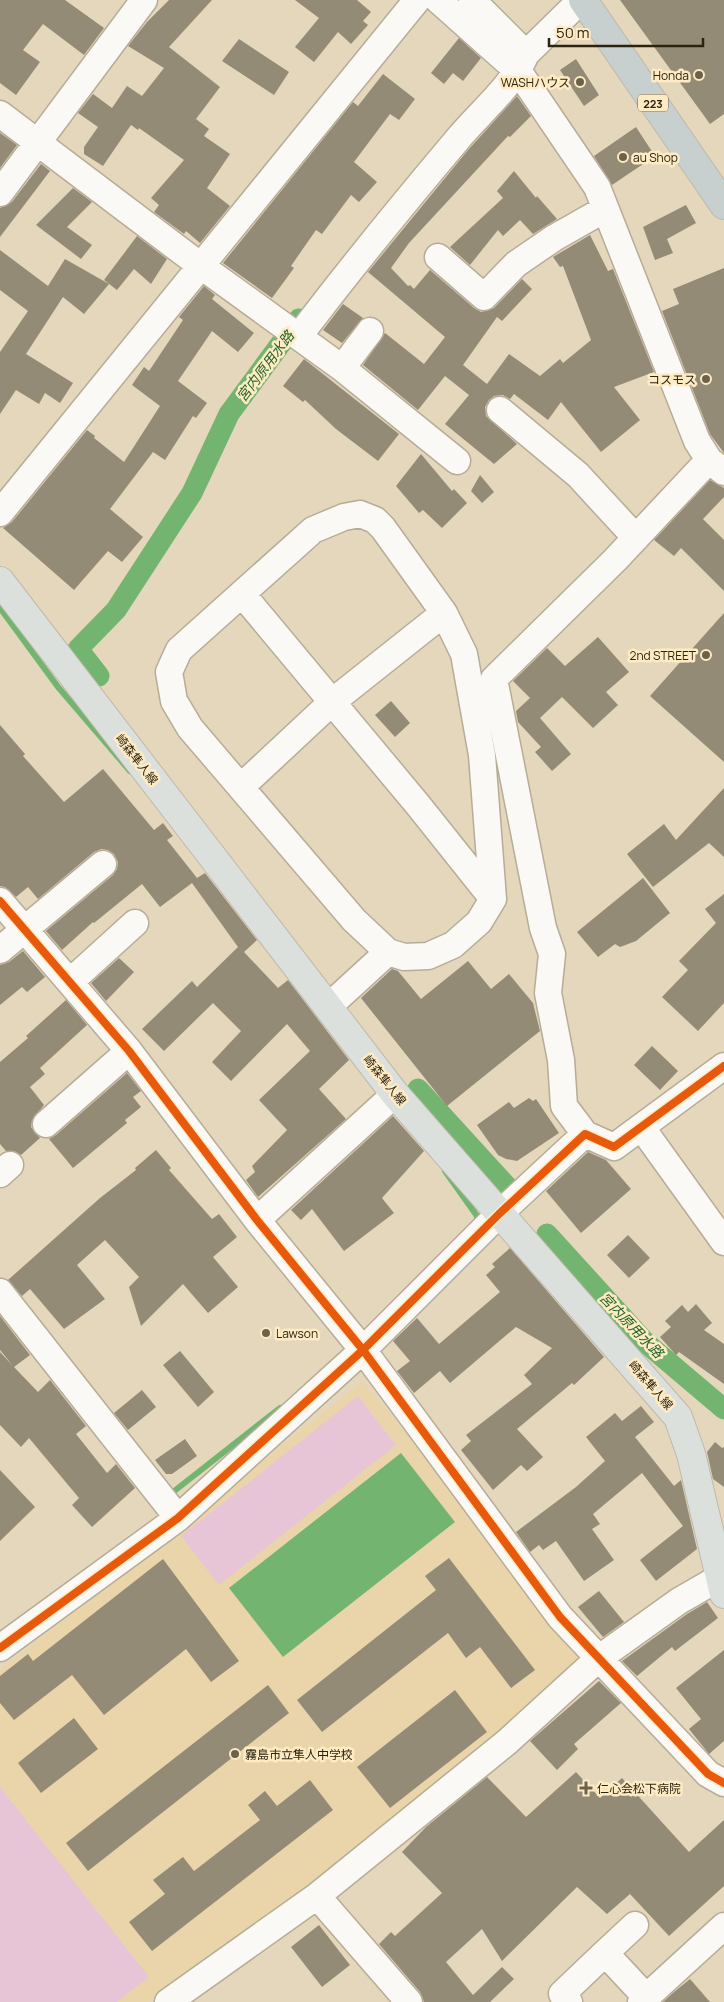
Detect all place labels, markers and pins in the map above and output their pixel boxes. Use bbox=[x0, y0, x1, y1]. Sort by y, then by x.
place label: Honda bbox=[653, 67, 689, 84]
marker: Honda bbox=[693, 69, 705, 81]
place label: WASHハウス bbox=[501, 74, 570, 91]
marker: WASHハウス bbox=[574, 76, 586, 88]
place label: au Shop bbox=[633, 149, 678, 166]
marker: au Shop bbox=[617, 151, 629, 163]
place label: コスモス bbox=[648, 371, 696, 388]
marker: コスモス bbox=[700, 373, 712, 385]
place label: 2nd STREET bbox=[630, 647, 697, 664]
marker: 2nd STREET bbox=[700, 649, 712, 661]
place label: Lawson bbox=[276, 1325, 318, 1342]
marker: Lawson bbox=[260, 1327, 272, 1339]
place label: 霧島市立隼人中学校 bbox=[245, 1746, 353, 1763]
marker: 霧島市立隼人中学校 bbox=[229, 1748, 241, 1760]
place label: 仁心会松下病院 bbox=[597, 1780, 681, 1797]
marker: 仁心会松下病院 bbox=[579, 1781, 593, 1795]

